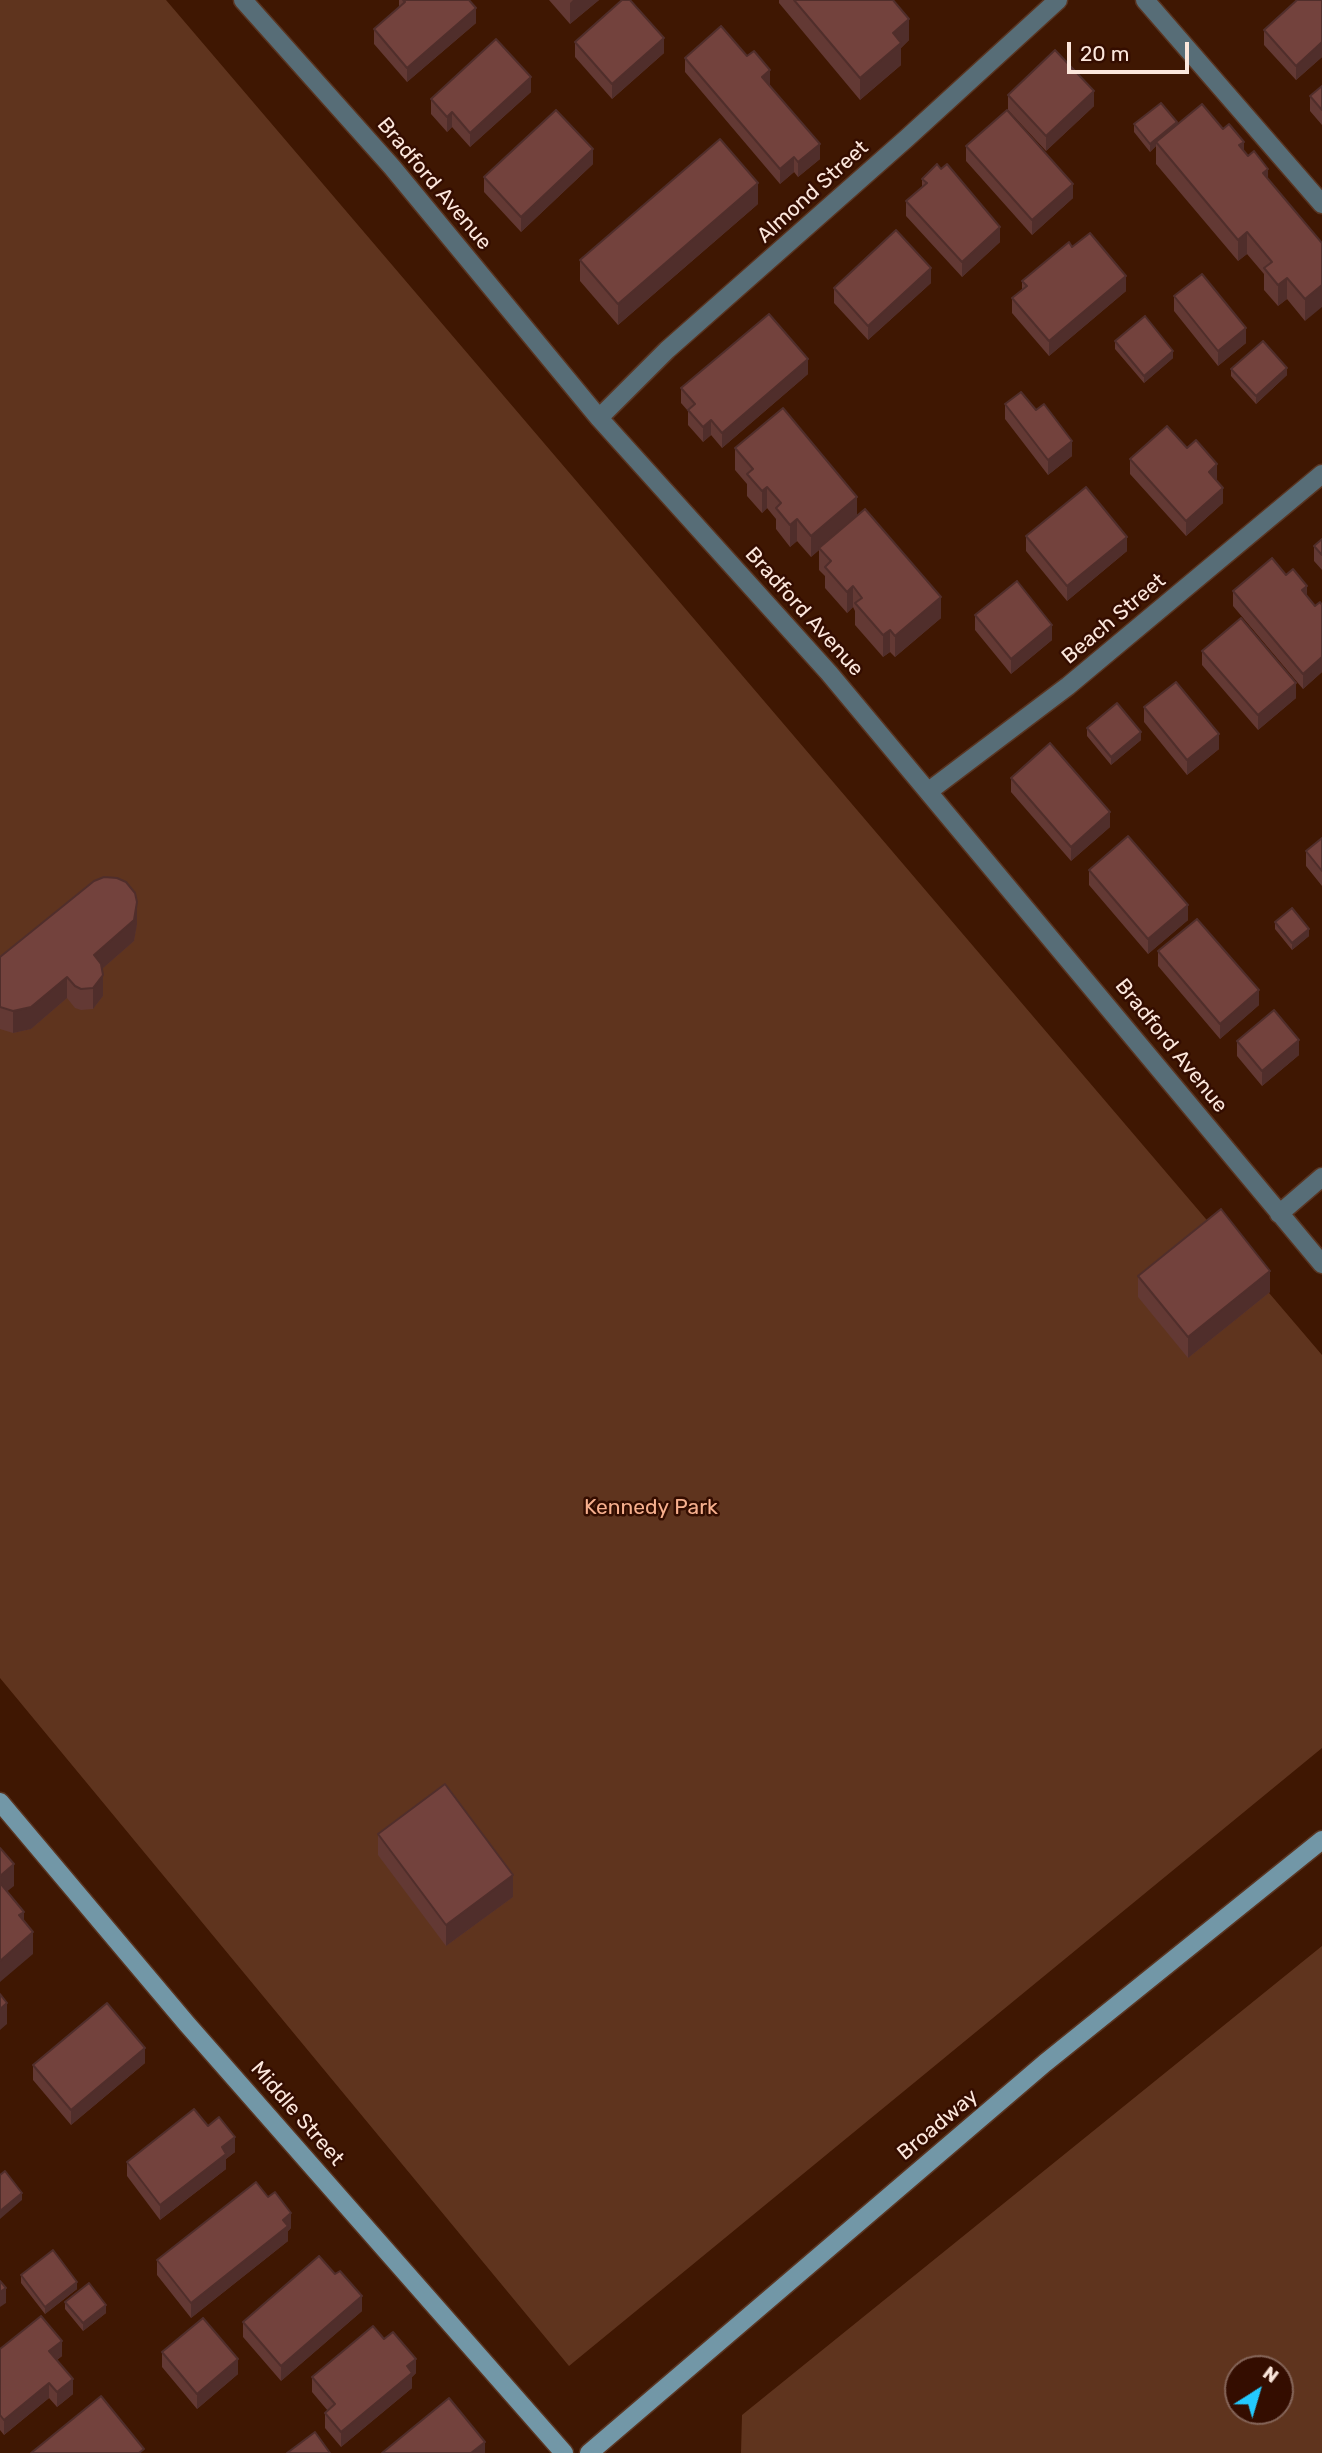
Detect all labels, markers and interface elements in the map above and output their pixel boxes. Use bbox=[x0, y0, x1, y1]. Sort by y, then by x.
scale bar bbox=[1070, 28, 1192, 72]
text: 20 m bbox=[1080, 41, 1129, 66]
street label: Bradford Avenue bbox=[371, 113, 497, 255]
street label: Almond Street bbox=[752, 135, 874, 249]
street label: Bradford Avenue bbox=[739, 542, 869, 682]
street label: Beach Street bbox=[1057, 568, 1171, 670]
street label: Bradford Avenue bbox=[1109, 974, 1233, 1118]
park label: Kennedy Park bbox=[584, 1495, 718, 1521]
street label: Middle Street bbox=[245, 2057, 349, 2171]
street label: Broadway bbox=[893, 2084, 983, 2166]
north arrow bbox=[1224, 2355, 1294, 2425]
text: N bbox=[1258, 2361, 1283, 2388]

